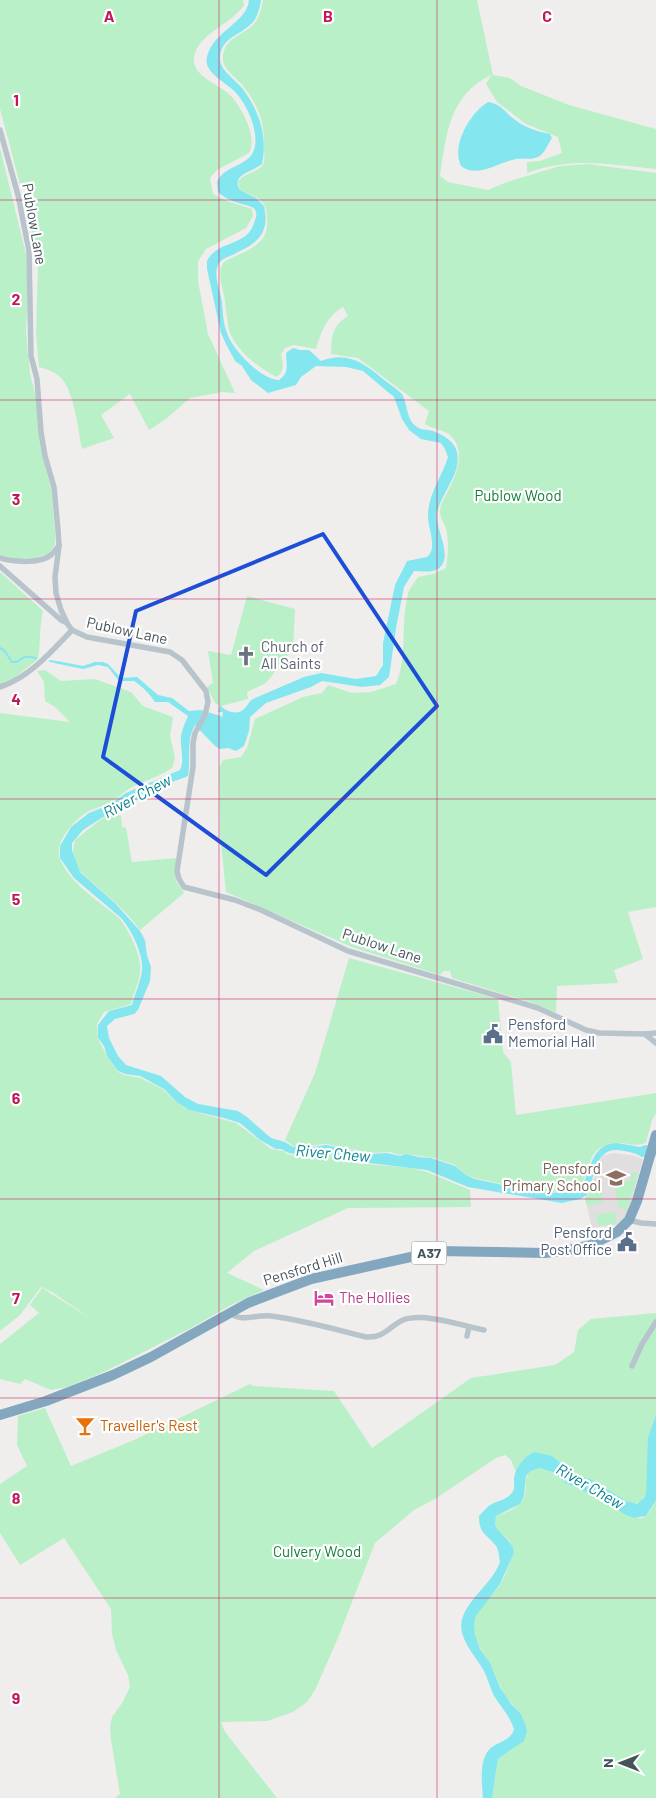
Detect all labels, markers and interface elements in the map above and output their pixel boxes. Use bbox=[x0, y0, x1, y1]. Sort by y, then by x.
text: A bbox=[104, 6, 115, 25]
text: B bbox=[323, 6, 333, 25]
text: C bbox=[542, 6, 552, 25]
text: 1 bbox=[13, 90, 19, 109]
street label: Publow Lane bbox=[19, 182, 51, 266]
text: 2 bbox=[12, 289, 21, 308]
park label: Publow Wood bbox=[474, 486, 562, 504]
text: 3 bbox=[12, 489, 20, 508]
street label: Publow Lane bbox=[85, 613, 169, 647]
place label: Church of All Saints bbox=[261, 637, 324, 672]
church icon: Church of All Saints bbox=[235, 645, 257, 667]
text: 4 bbox=[11, 689, 21, 708]
water label: River Chew bbox=[99, 769, 175, 821]
text: 5 bbox=[12, 889, 21, 908]
street label: Publow Lane bbox=[340, 924, 424, 966]
place label: Pensford Memorial Hall bbox=[508, 1015, 595, 1050]
public building icon: Pensford Memorial Hall bbox=[482, 1023, 504, 1045]
text: 6 bbox=[12, 1088, 21, 1107]
water label: River Chew bbox=[295, 1140, 372, 1165]
place label: Pensford Primary School bbox=[503, 1159, 601, 1194]
school or university icon: Pensford Primary School bbox=[605, 1167, 627, 1189]
place label: Pensford Post Office bbox=[540, 1223, 612, 1258]
public building icon: Pensford Post Office bbox=[616, 1231, 638, 1253]
road number: A37 bbox=[412, 1242, 446, 1264]
street label: Pensford Hill bbox=[261, 1247, 344, 1289]
hotel icon: The Hollies bbox=[313, 1287, 335, 1309]
text: 7 bbox=[12, 1288, 20, 1307]
place label: The Hollies bbox=[339, 1288, 410, 1306]
bar icon: Traveller's Rest bbox=[74, 1415, 96, 1437]
place label: Traveller's Rest bbox=[100, 1416, 198, 1434]
water label: River Chew bbox=[553, 1459, 628, 1513]
text: 8 bbox=[12, 1488, 21, 1507]
park label: Culvery Wood bbox=[273, 1542, 361, 1560]
text: 9 bbox=[12, 1688, 20, 1707]
north arrow bbox=[596, 1738, 646, 1788]
text: N bbox=[599, 1758, 616, 1768]

